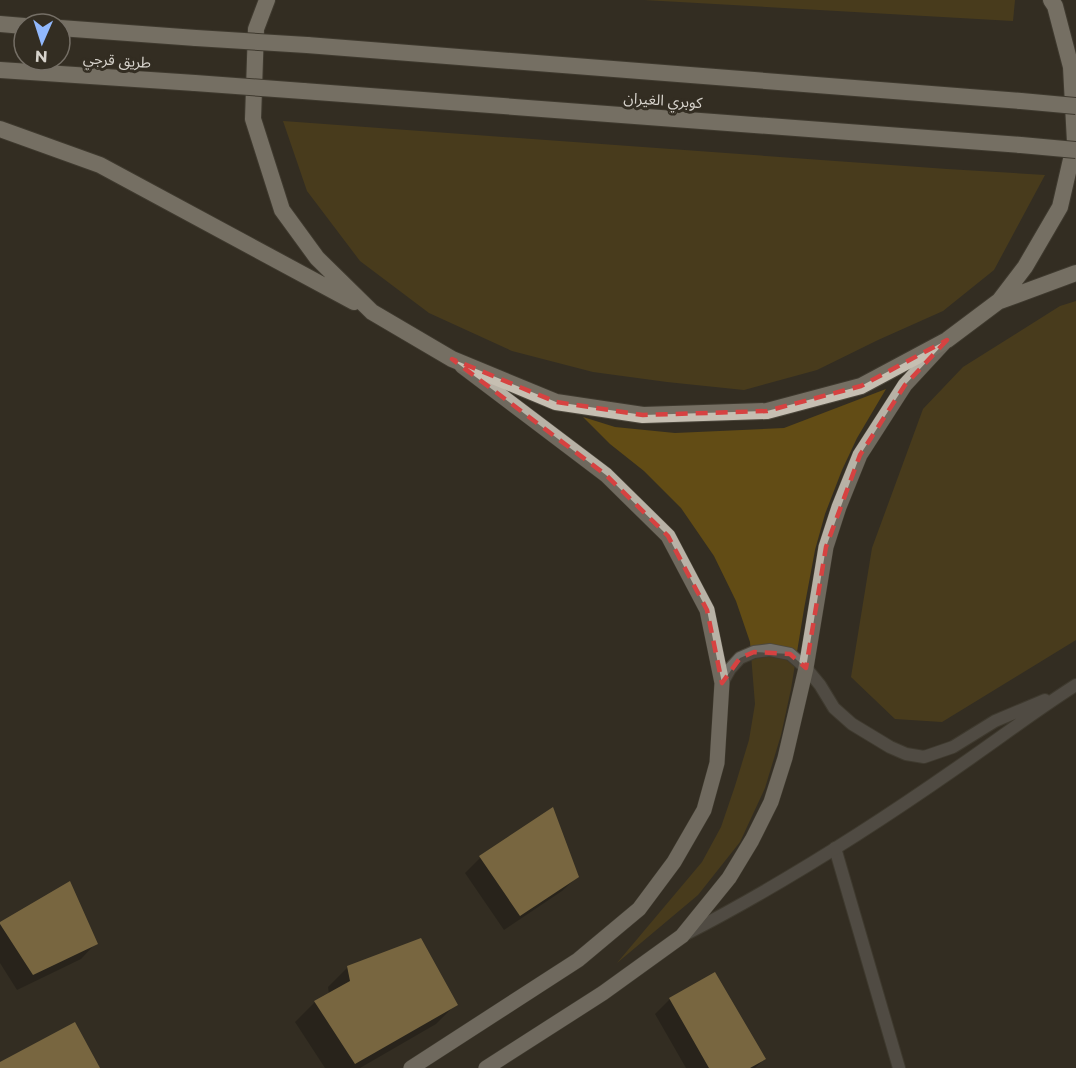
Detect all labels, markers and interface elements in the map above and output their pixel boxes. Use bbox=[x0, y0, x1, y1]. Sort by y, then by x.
north arrow bbox=[12, 12, 72, 72]
text: N bbox=[34, 47, 48, 66]
street label: طريق قرجي bbox=[82, 48, 152, 74]
street label: كوبري الغيران bbox=[623, 88, 704, 115]

